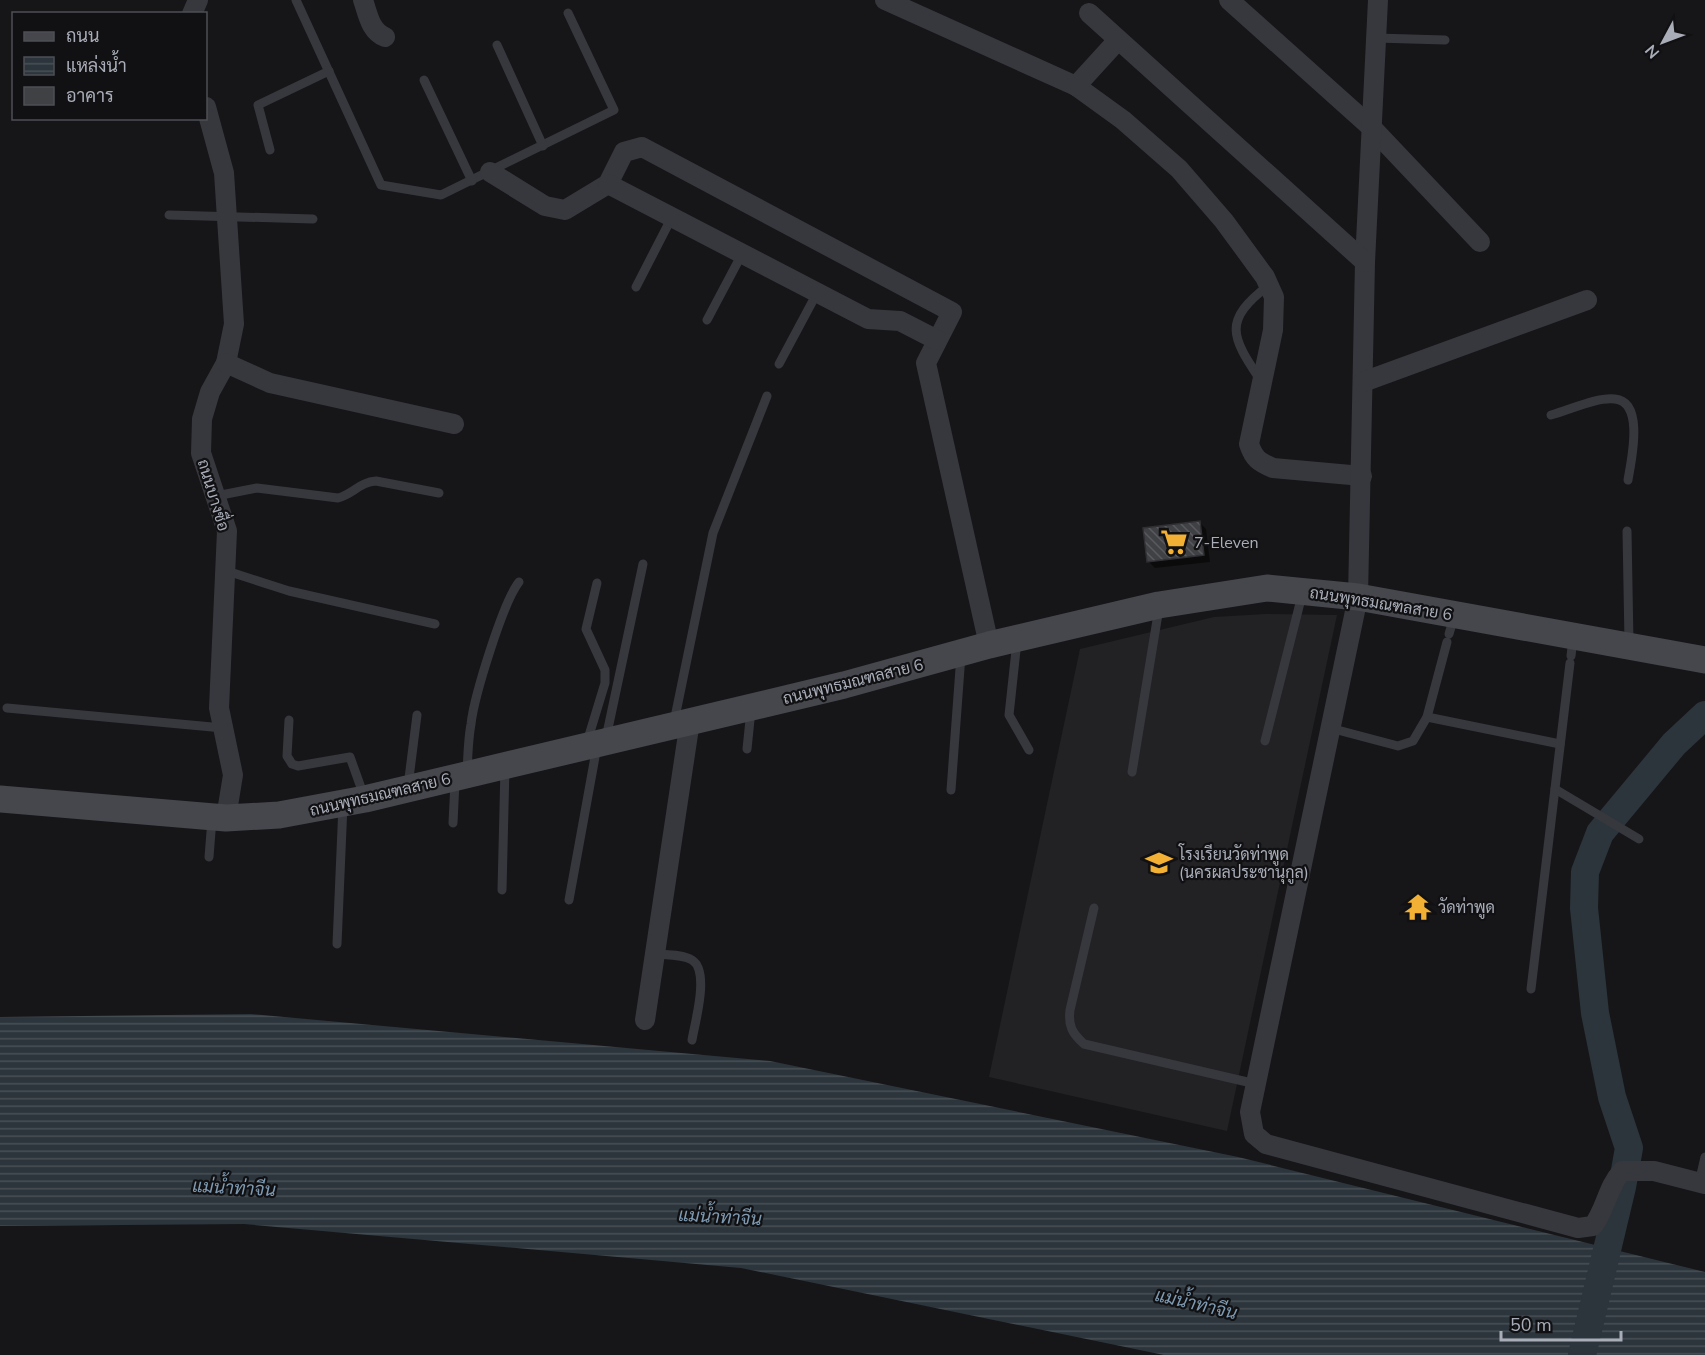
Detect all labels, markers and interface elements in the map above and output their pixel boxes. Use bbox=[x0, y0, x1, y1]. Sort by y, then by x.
legend bbox=[12, 12, 207, 120]
north arrow bbox=[1633, 12, 1693, 72]
text: ถนน bbox=[66, 24, 99, 48]
text: N bbox=[1640, 39, 1665, 63]
text: แหล่งน้ำ bbox=[66, 50, 127, 78]
text: อาคาร bbox=[66, 84, 114, 108]
street label: ถนนบางซื่อ bbox=[192, 455, 238, 534]
supermarket icon: 7-Eleven bbox=[1159, 527, 1189, 557]
place label: 7-Eleven bbox=[1194, 532, 1259, 554]
street label: ถนนพุทธมณฑลสาย 6 bbox=[1308, 582, 1454, 626]
street label: ถนนพุทธมณฑลสาย 6 bbox=[781, 654, 926, 710]
street label: ถนนพุทธมณฑลสาย 6 bbox=[308, 768, 453, 822]
place label: โรงเรียนวัดท่าพูด (นครผลประชานุกูล) bbox=[1178, 843, 1309, 884]
school or university icon: โรงเรียนวัดท่าพูด (นครผลประชานุกูล) bbox=[1144, 848, 1174, 878]
temple icon: วัดท่าพูด bbox=[1403, 892, 1433, 922]
place label: วัดท่าพูด bbox=[1438, 897, 1495, 919]
water label: แม่น้ำท่าจีน bbox=[192, 1170, 277, 1202]
water label: แม่น้ำท่าจีน bbox=[678, 1199, 763, 1231]
water label: แม่น้ำท่าจีน bbox=[1153, 1279, 1241, 1325]
scale bar bbox=[1501, 1304, 1621, 1342]
text: 50 m bbox=[1510, 1313, 1552, 1337]

